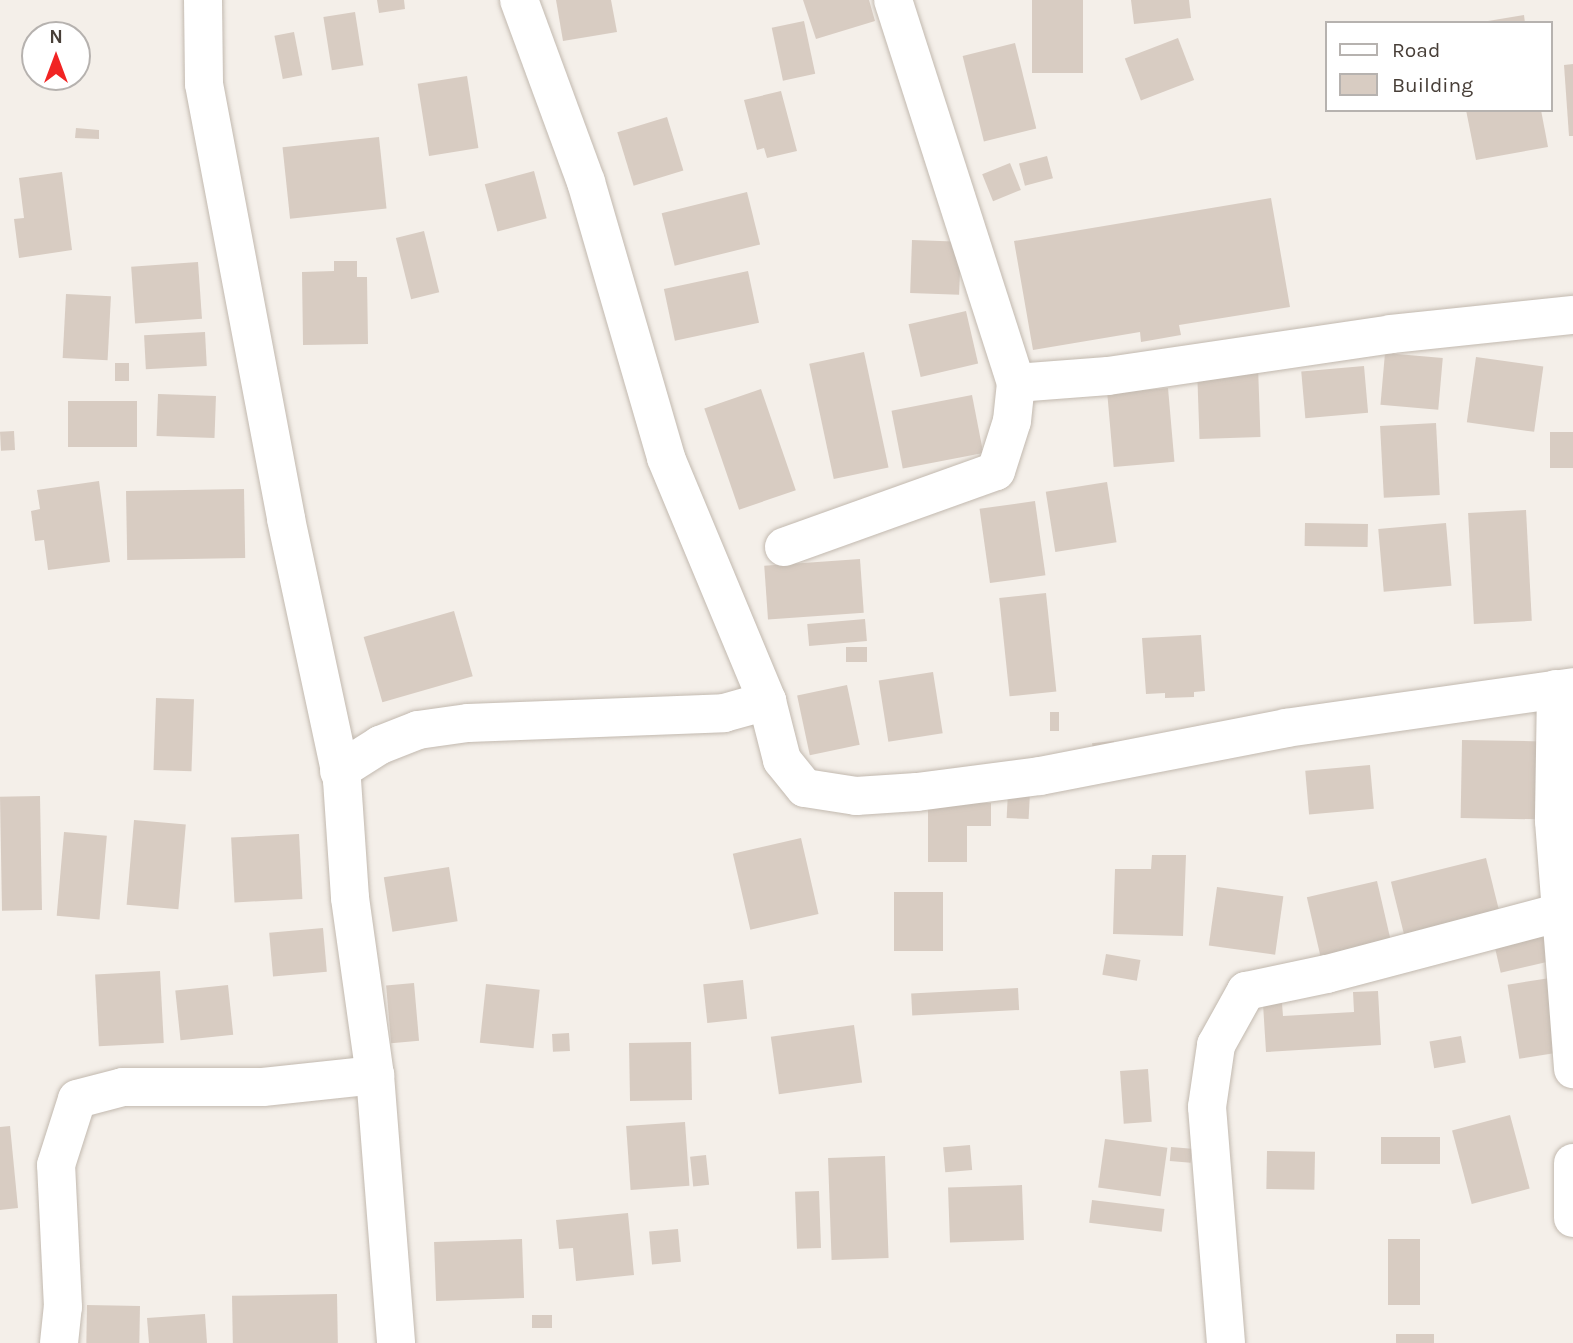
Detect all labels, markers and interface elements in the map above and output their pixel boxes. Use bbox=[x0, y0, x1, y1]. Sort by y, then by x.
north arrow bbox=[21, 21, 91, 91]
legend bbox=[1324, 21, 1552, 112]
text: N bbox=[49, 26, 63, 48]
text: Road bbox=[1392, 38, 1440, 62]
text: Building bbox=[1392, 73, 1473, 97]

